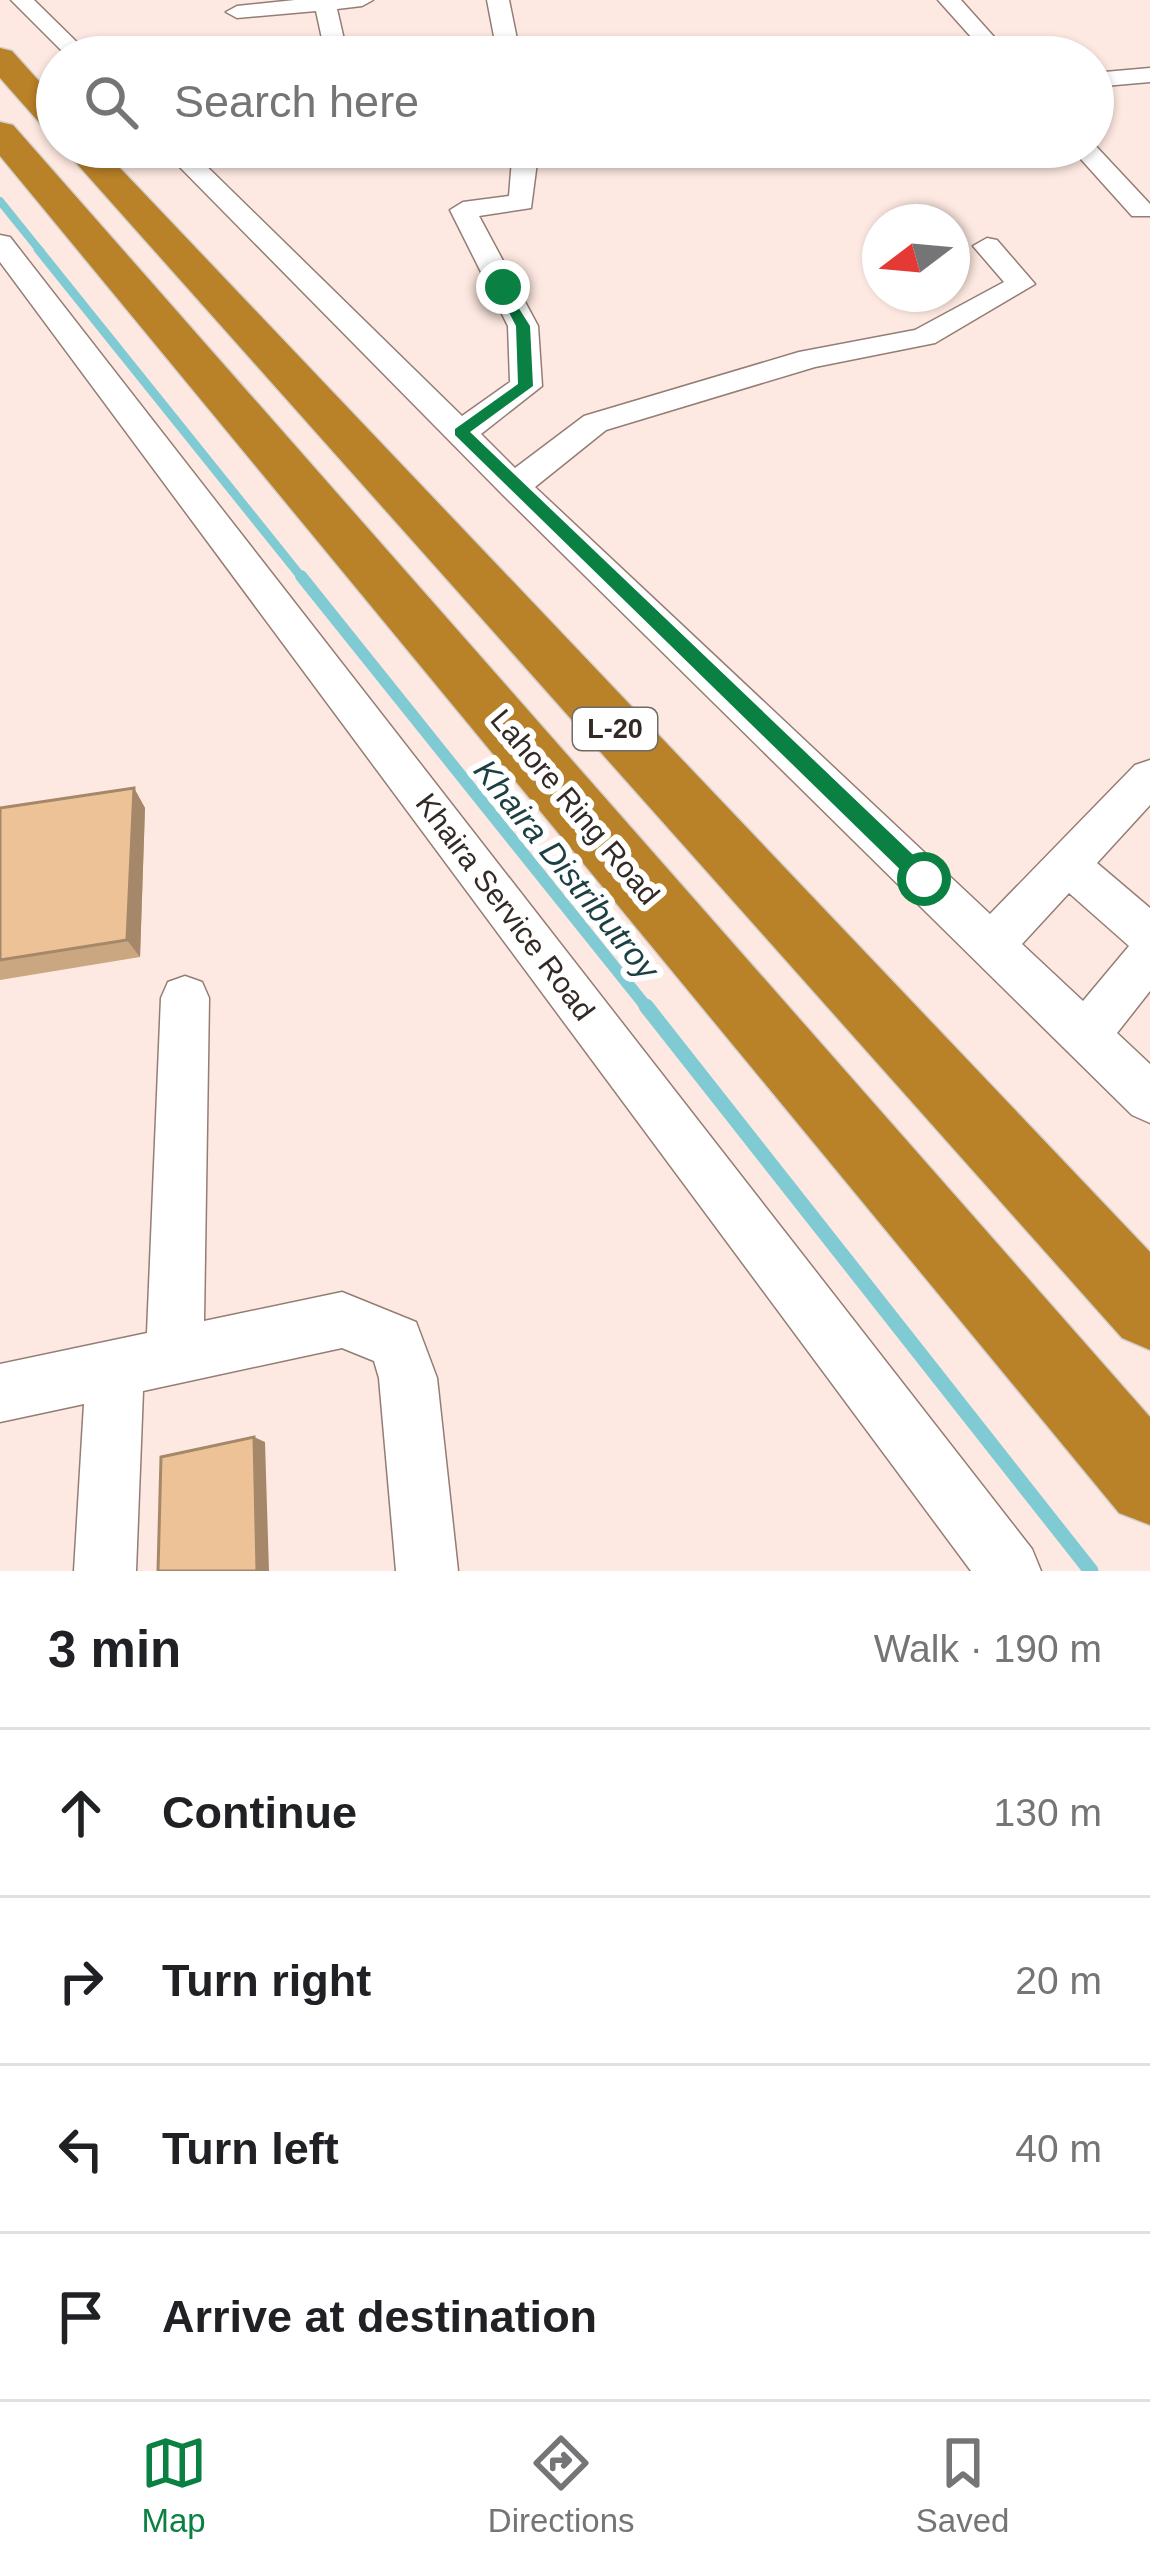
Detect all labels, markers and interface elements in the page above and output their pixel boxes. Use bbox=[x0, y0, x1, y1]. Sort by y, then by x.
search box bbox=[36, 36, 1114, 168]
icon: search bbox=[78, 69, 144, 135]
text: Search here bbox=[174, 76, 419, 127]
north arrow bbox=[862, 204, 970, 312]
route end bbox=[476, 260, 530, 314]
street label: Lahore Ring Road bbox=[484, 703, 666, 911]
road number: L-20 bbox=[573, 708, 657, 750]
water label: Khaira Distributroy bbox=[467, 752, 668, 988]
street label: Khaira Service Road bbox=[409, 787, 601, 1027]
route start bbox=[897, 852, 951, 906]
text: 3 min bbox=[48, 1621, 181, 1678]
text: Walk · 190 m bbox=[874, 1627, 1102, 1670]
icon: ahead bbox=[48, 1780, 114, 1846]
text: Continue bbox=[162, 1787, 357, 1838]
text: 130 m bbox=[994, 1791, 1102, 1834]
icon: right bbox=[48, 1948, 114, 2014]
text: Turn right bbox=[162, 1955, 371, 2006]
text: 20 m bbox=[1015, 1959, 1102, 2002]
icon: left bbox=[48, 2116, 114, 2182]
text: Turn left bbox=[162, 2123, 339, 2174]
text: 40 m bbox=[1015, 2127, 1102, 2170]
icon: arrive bbox=[48, 2284, 114, 2350]
text: Arrive at destination bbox=[162, 2291, 597, 2342]
tab: Map bbox=[141, 2430, 207, 2540]
tab: Directions bbox=[488, 2430, 635, 2540]
tab: Saved bbox=[916, 2430, 1009, 2540]

